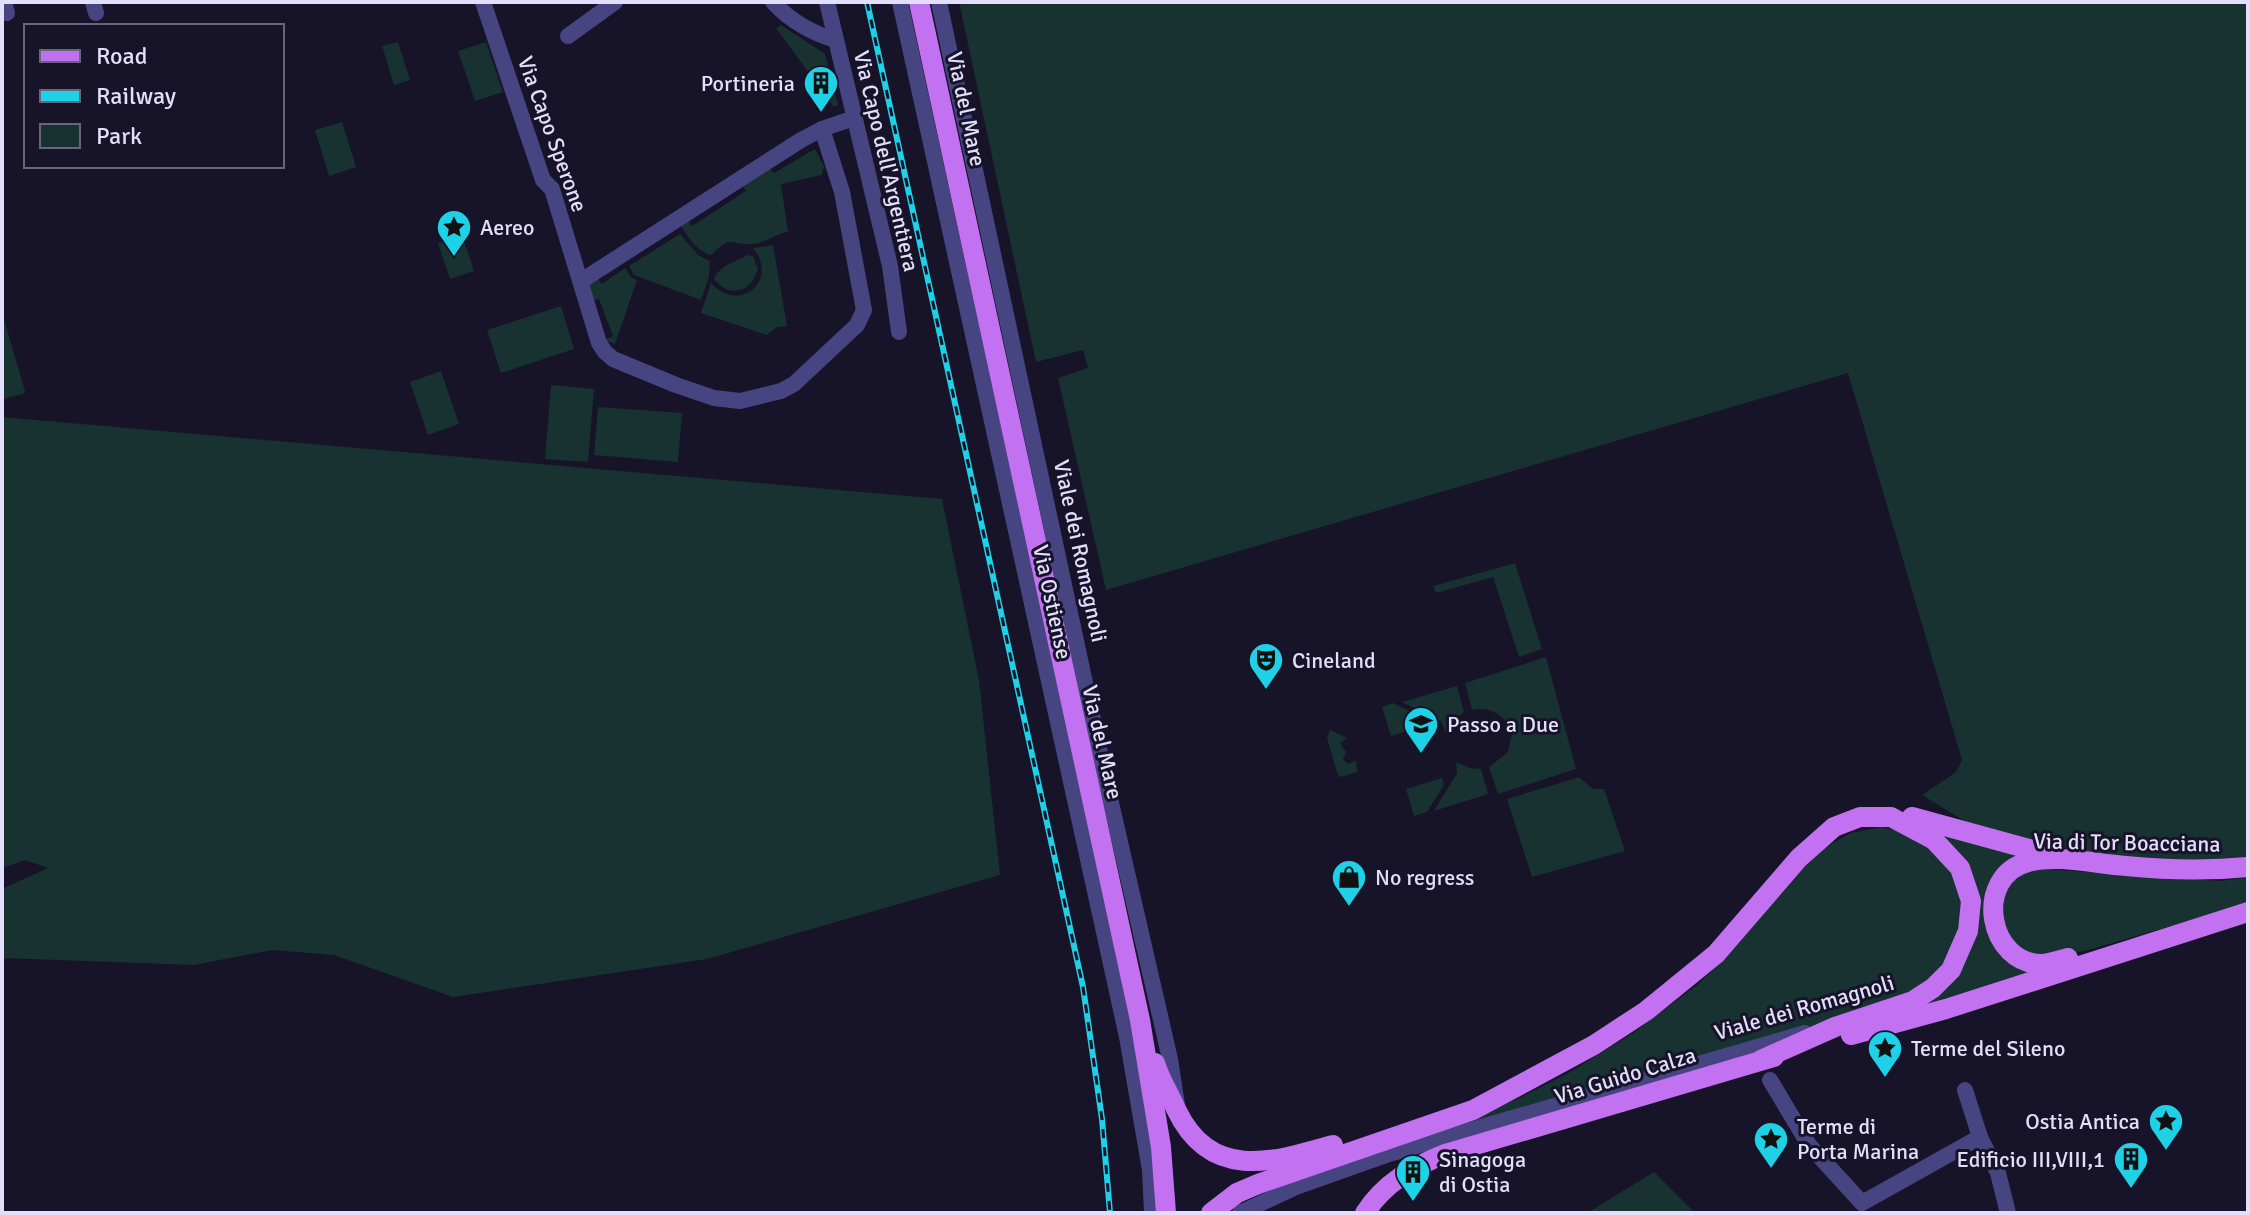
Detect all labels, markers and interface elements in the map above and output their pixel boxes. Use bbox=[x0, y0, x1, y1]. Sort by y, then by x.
legend bbox=[24, 24, 284, 168]
text: Road bbox=[96, 41, 147, 71]
street label: Via Capo dell'Argentiera bbox=[848, 48, 925, 274]
street label: Via del Mare bbox=[941, 49, 992, 169]
street label: Via Capo Sperone bbox=[512, 53, 593, 216]
building icon: Portineria bbox=[802, 64, 840, 114]
place label: Portineria bbox=[701, 70, 795, 97]
text: Railway bbox=[96, 81, 176, 111]
text: Park bbox=[96, 121, 142, 151]
place icon: Aereo bbox=[435, 208, 473, 258]
place label: Aereo bbox=[480, 214, 534, 241]
street label: Viale dei Romagnoli bbox=[1048, 457, 1113, 645]
street label: Via Ostiense bbox=[1027, 542, 1078, 662]
theatre icon: Cineland bbox=[1247, 641, 1285, 691]
place label: Cineland bbox=[1292, 647, 1376, 674]
street label: Via del Mare bbox=[1076, 682, 1129, 802]
school or university icon: Passo a Due bbox=[1402, 705, 1440, 755]
place label: Passo a Due bbox=[1447, 711, 1559, 738]
street label: Via di Tor Boacciana bbox=[2033, 827, 2221, 858]
shop icon: No regress bbox=[1330, 858, 1368, 908]
place label: No regress bbox=[1375, 864, 1474, 891]
street label: Viale dei Romagnoli bbox=[1711, 969, 1897, 1046]
place icon: Terme del Sileno bbox=[1866, 1029, 1904, 1079]
place label: Terme del Sileno bbox=[1911, 1035, 2065, 1062]
street label: Via Guido Calza bbox=[1551, 1041, 1699, 1110]
place icon: Ostia Antica bbox=[2147, 1102, 2185, 1152]
place label: Ostia Antica bbox=[2025, 1108, 2140, 1135]
place label: Terme di Porta Marina bbox=[1797, 1113, 1919, 1165]
place icon: Terme di Porta Marina bbox=[1752, 1120, 1790, 1170]
building icon: Edificio III,VIII,1 bbox=[2112, 1140, 2150, 1190]
place label: Sinagoga di Ostia bbox=[1439, 1146, 1526, 1198]
place label: Edificio III,VIII,1 bbox=[1957, 1146, 2105, 1173]
building icon: Sinagoga di Ostia bbox=[1394, 1153, 1432, 1203]

